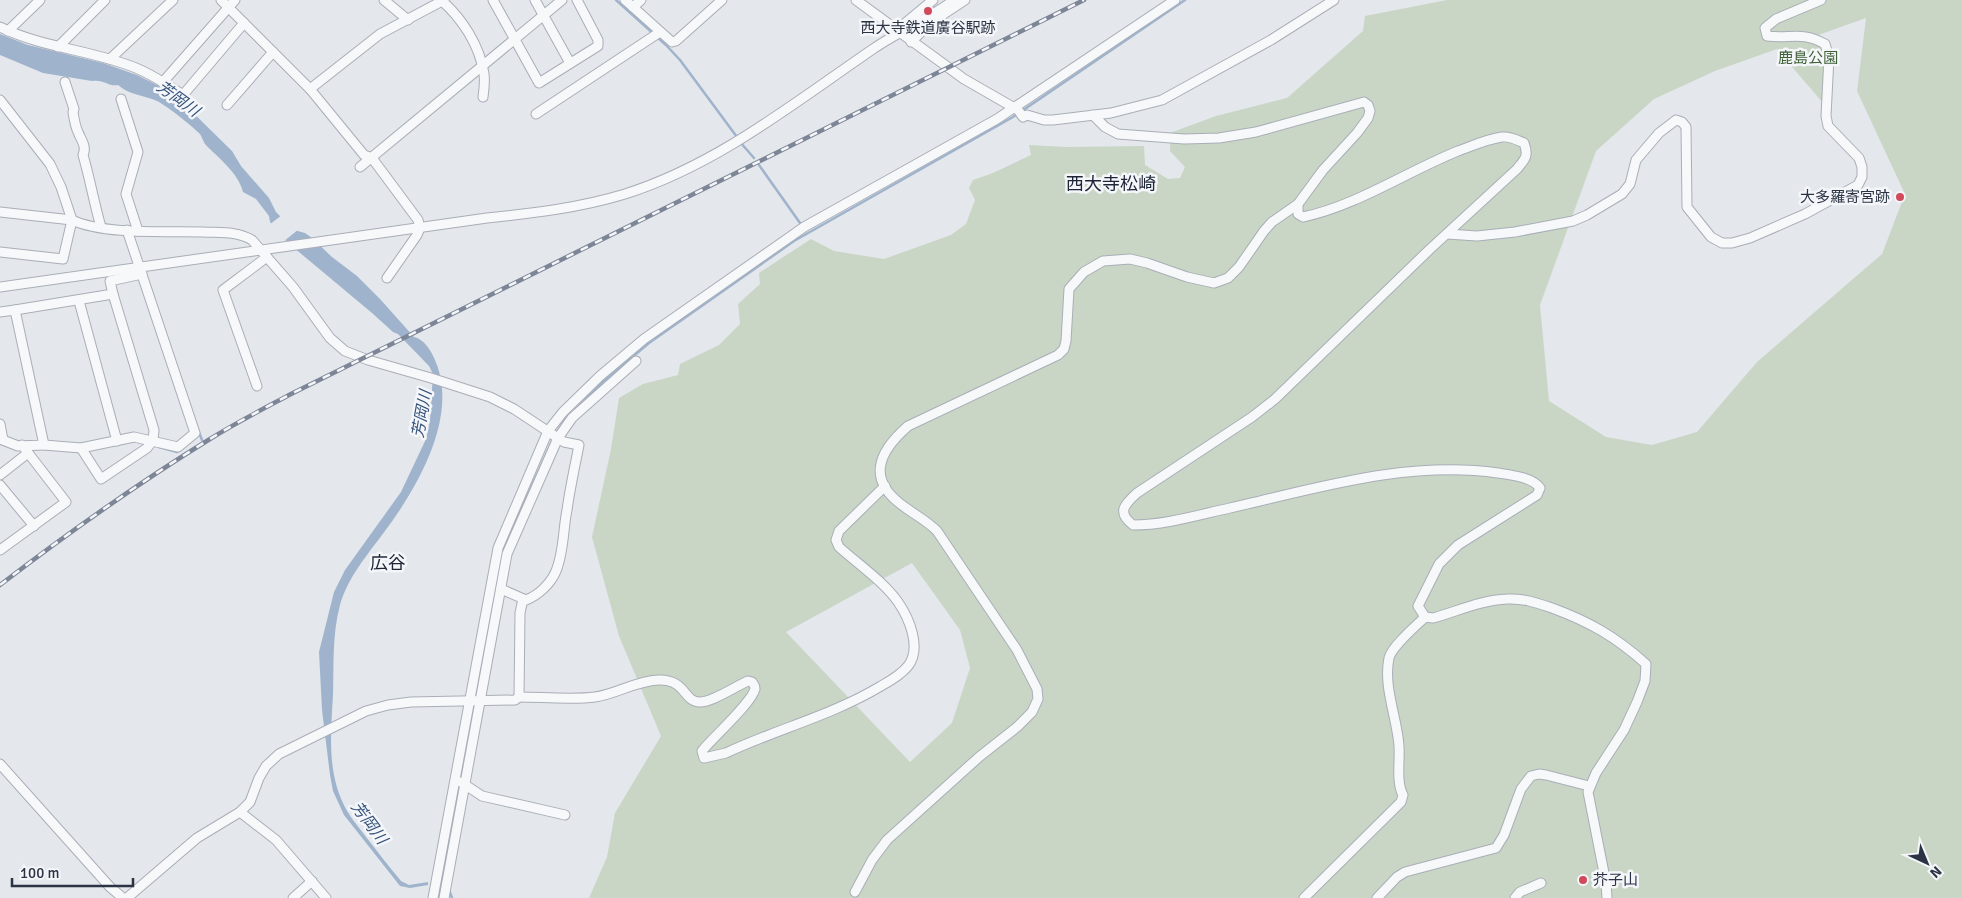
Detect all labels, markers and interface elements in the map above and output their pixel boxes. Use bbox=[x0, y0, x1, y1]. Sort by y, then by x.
marker: 西大寺鉄道廣谷駅跡 bbox=[922, 5, 934, 17]
place label: 西大寺鉄道廣谷駅跡 bbox=[860, 19, 996, 37]
park label: 鹿島公園 bbox=[1778, 49, 1838, 67]
water label: 芳岡川 bbox=[153, 77, 205, 122]
district label: 西大寺松崎 bbox=[1066, 173, 1156, 195]
place label: 大多羅寄宮跡 bbox=[1800, 188, 1890, 206]
marker: 大多羅寄宮跡 bbox=[1894, 191, 1906, 203]
water label: 芳岡川 bbox=[408, 387, 436, 439]
district label: 広谷 bbox=[370, 552, 406, 574]
water label: 芳岡川 bbox=[347, 798, 393, 850]
north arrow bbox=[1902, 838, 1952, 888]
scale bar bbox=[12, 856, 134, 888]
text: N bbox=[1926, 862, 1945, 881]
text: 100 m bbox=[20, 864, 60, 882]
place label: 芥子山 bbox=[1593, 871, 1638, 889]
marker: 芥子山 bbox=[1577, 874, 1589, 886]

